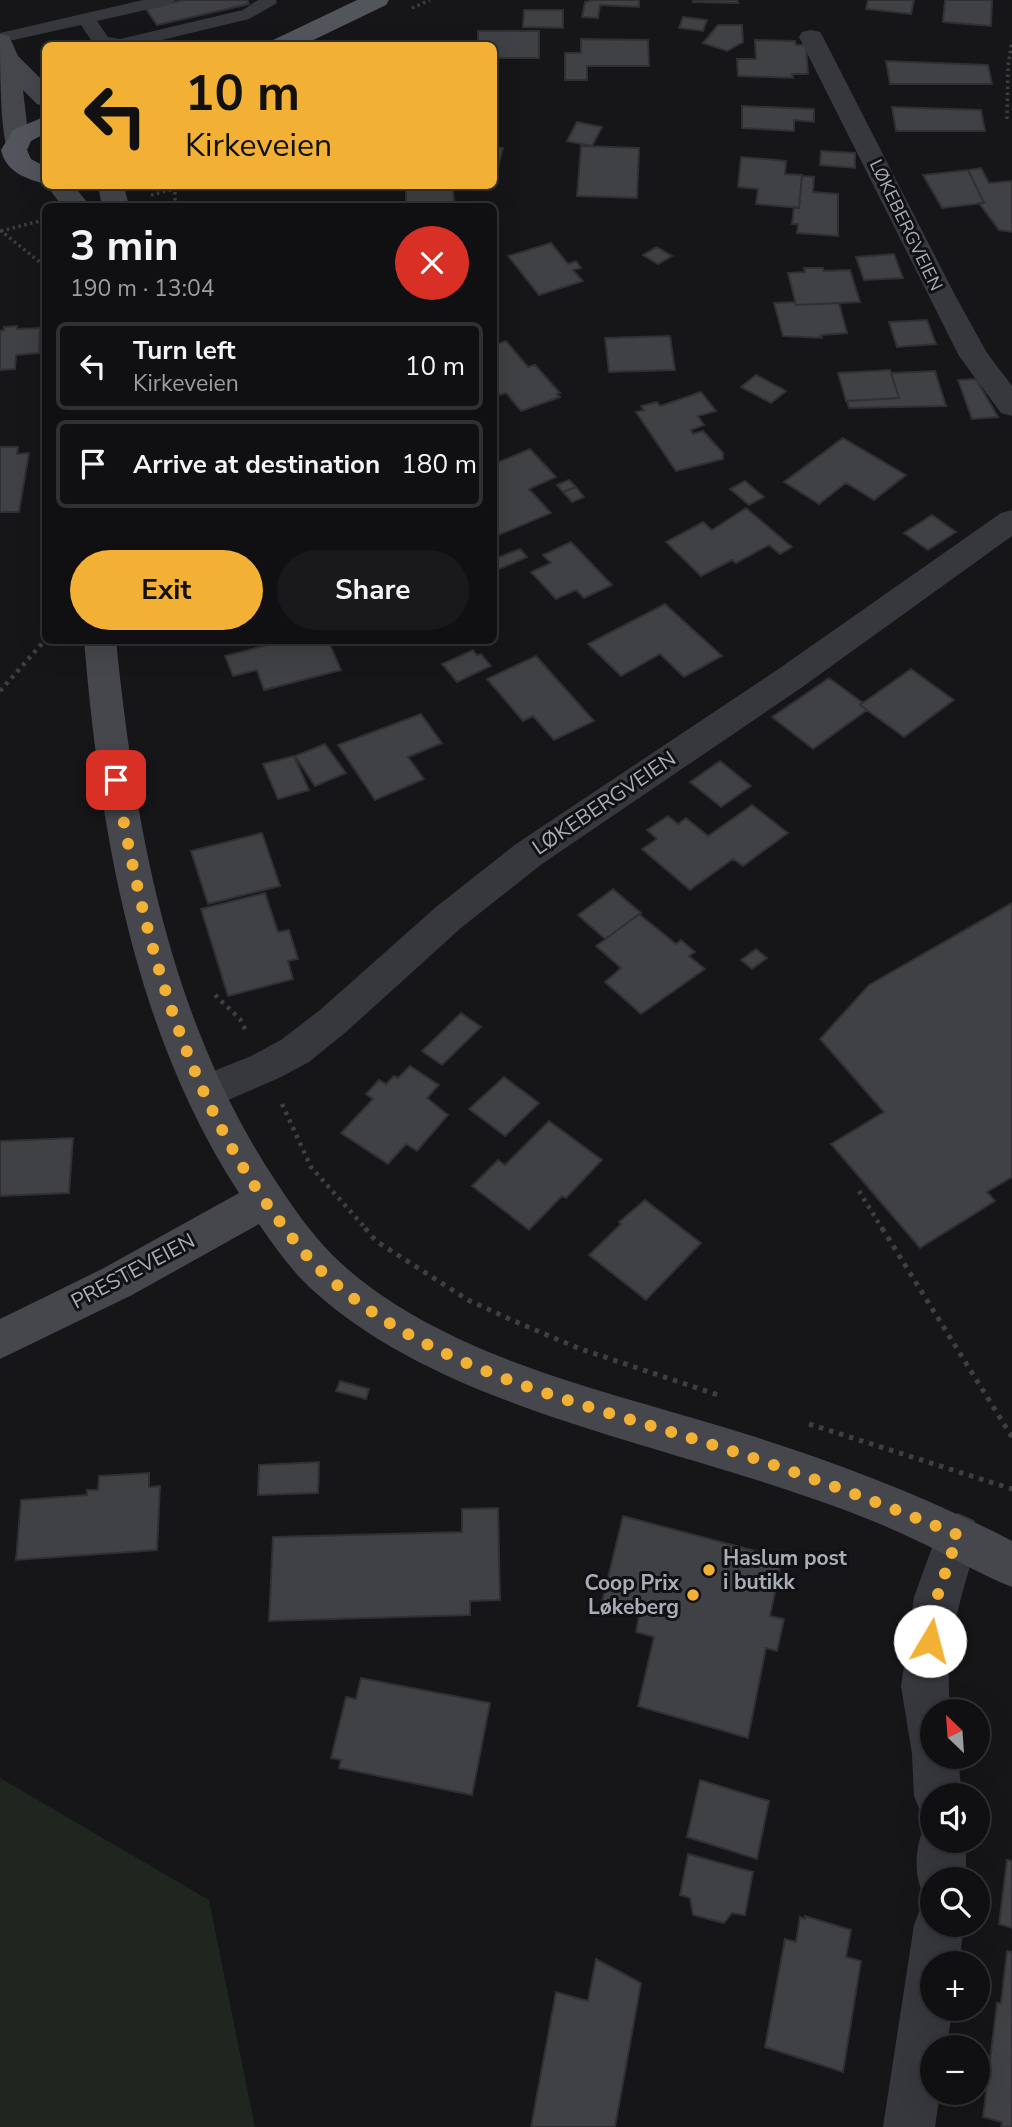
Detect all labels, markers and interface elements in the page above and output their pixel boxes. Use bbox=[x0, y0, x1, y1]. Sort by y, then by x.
text: 10 m bbox=[185, 60, 300, 127]
icon: left bbox=[70, 70, 161, 161]
text: Kirkeveien bbox=[185, 124, 332, 167]
street label: LØKEBERGVEIEN bbox=[864, 155, 948, 295]
text: 3 min bbox=[70, 218, 179, 275]
button: close bbox=[395, 226, 469, 300]
text: 190 m · 13:04 bbox=[70, 273, 215, 304]
text: Turn left bbox=[133, 333, 236, 368]
icon: left bbox=[74, 347, 112, 385]
text: 10 m bbox=[405, 349, 465, 384]
text: Kirkeveien bbox=[133, 368, 239, 399]
icon: arrive bbox=[74, 445, 112, 483]
text: Arrive at destination bbox=[133, 447, 380, 482]
text: 180 m bbox=[401, 447, 477, 482]
button: Exit bbox=[70, 550, 263, 630]
button: Share bbox=[277, 550, 469, 630]
street label: LØKEBERGVEIEN bbox=[527, 745, 681, 861]
pin bbox=[86, 750, 146, 810]
icon: arrive bbox=[97, 761, 135, 799]
street label: PRESTEVEIEN bbox=[66, 1227, 200, 1315]
place label: Haslum post i butikk bbox=[723, 1544, 848, 1596]
marker: Haslum post i butikk bbox=[701, 1562, 717, 1578]
place label: Coop Prix Løkeberg bbox=[584, 1569, 680, 1621]
marker: Coop Prix Løkeberg bbox=[685, 1587, 701, 1603]
position arrow bbox=[893, 1604, 967, 1678]
north arrow bbox=[920, 1699, 990, 1769]
map controls bbox=[920, 1699, 990, 2105]
button: sound bbox=[920, 1783, 990, 1853]
button: search bbox=[920, 1867, 990, 1937]
button: + bbox=[920, 1951, 990, 2021]
button: − bbox=[920, 2035, 990, 2105]

